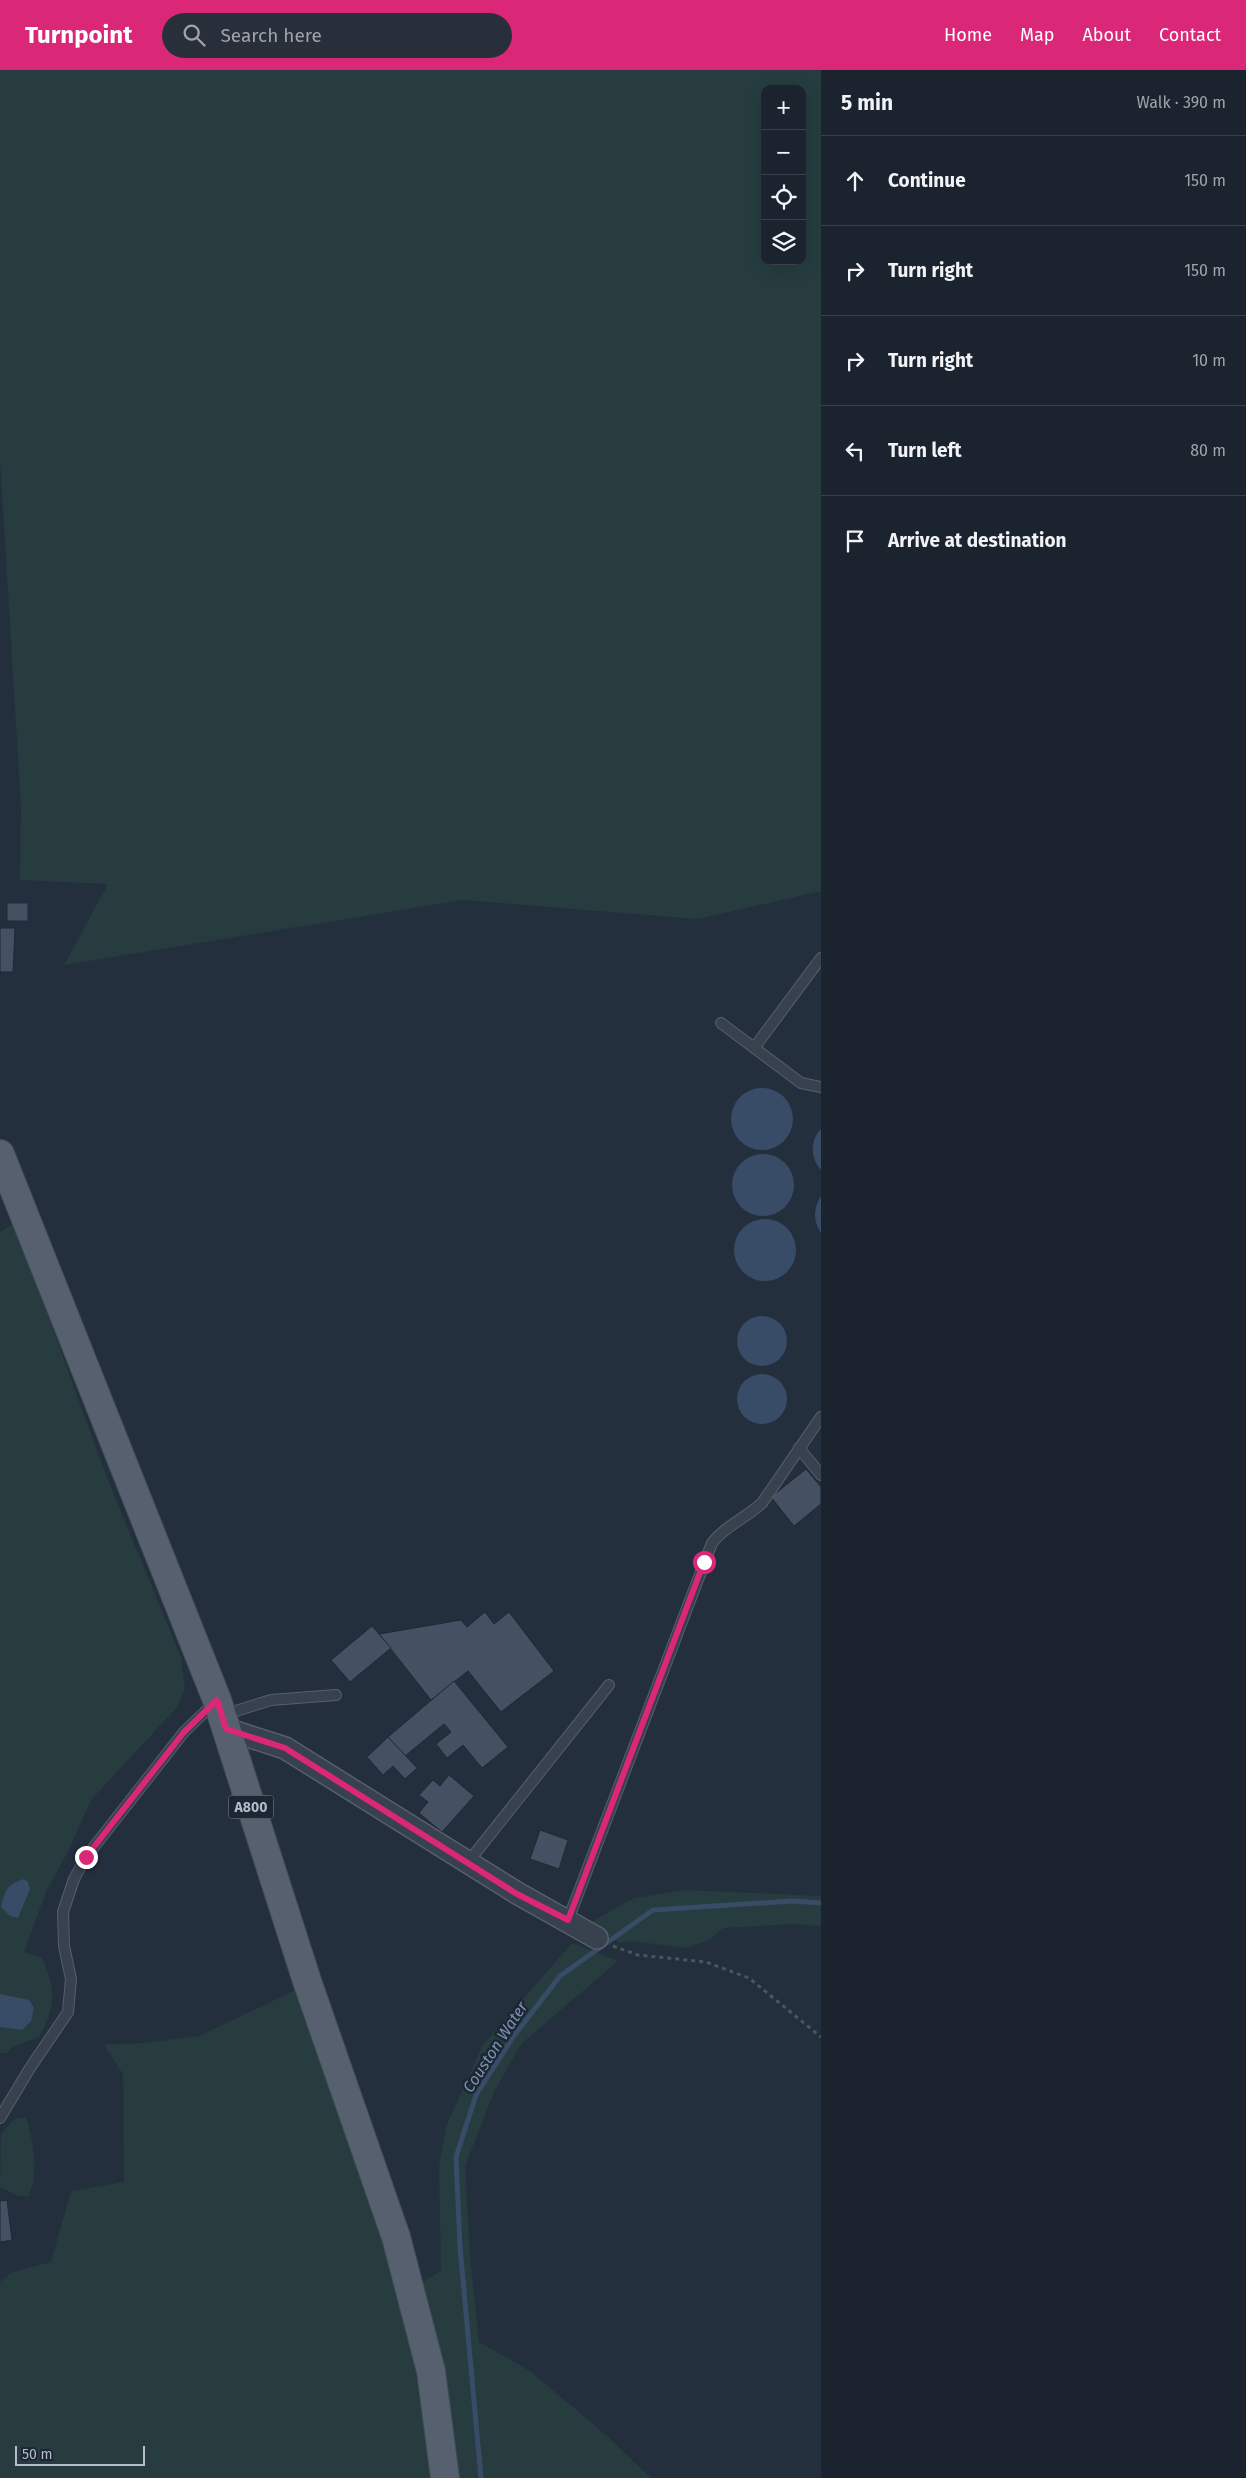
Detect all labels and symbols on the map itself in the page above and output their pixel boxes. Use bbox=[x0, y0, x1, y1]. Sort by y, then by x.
route start bbox=[693, 1551, 716, 1574]
road number: A800 bbox=[228, 1795, 274, 1818]
route end bbox=[75, 1846, 98, 1869]
water label: Couston Water bbox=[459, 1997, 532, 2096]
scale bar bbox=[15, 2443, 145, 2466]

